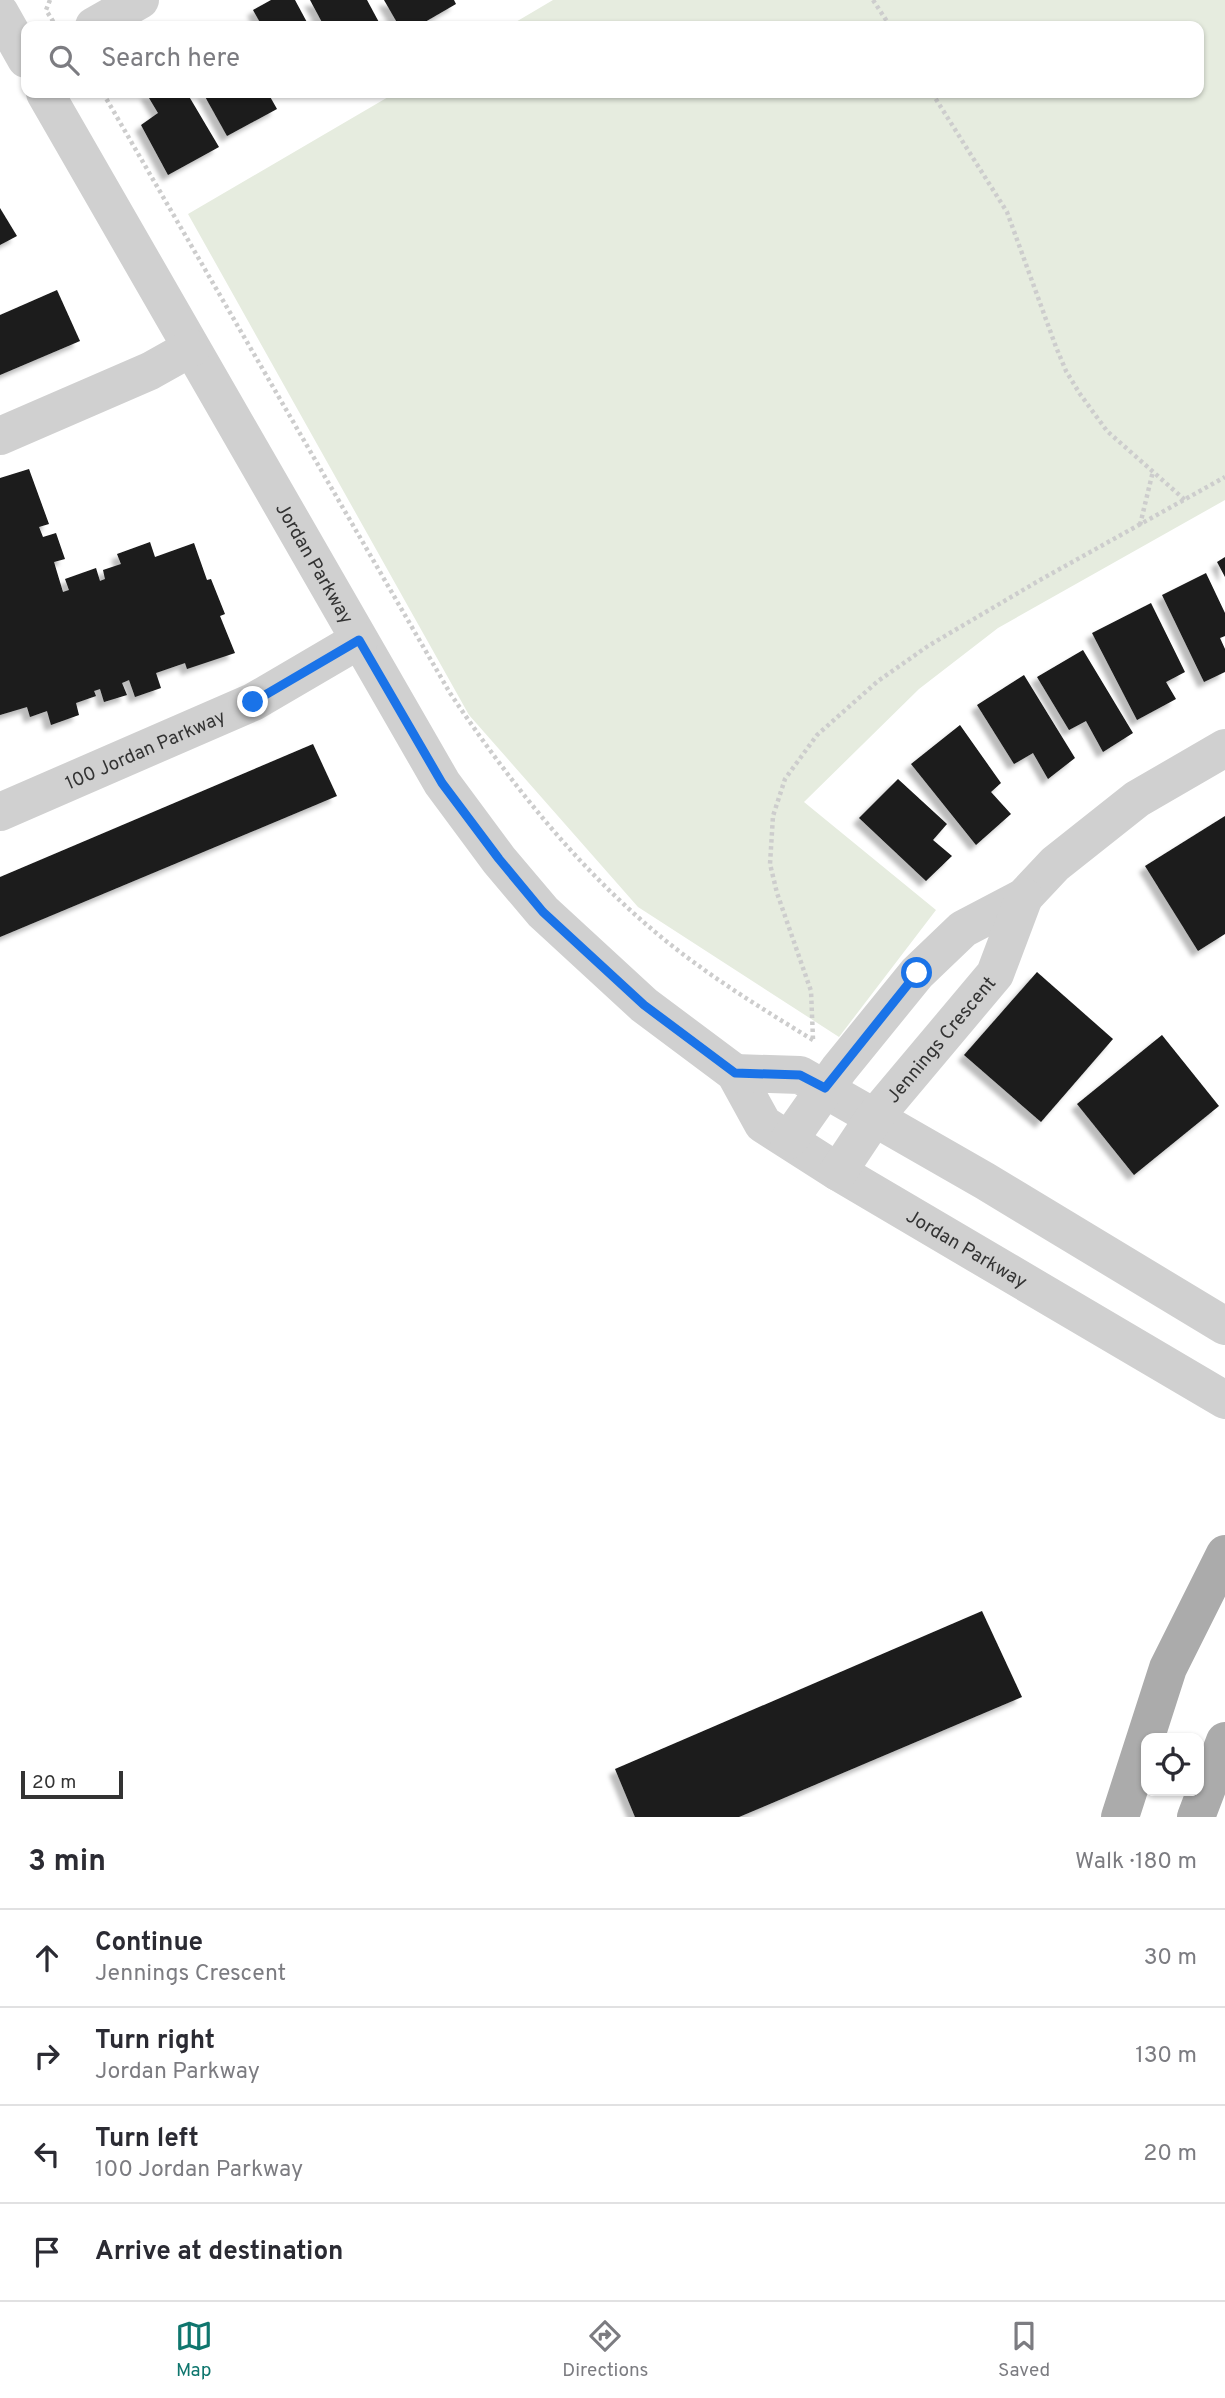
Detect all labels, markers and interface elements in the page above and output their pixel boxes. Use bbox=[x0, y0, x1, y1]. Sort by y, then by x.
search box bbox=[21, 21, 1204, 98]
icon: search bbox=[45, 41, 83, 79]
text: Search here bbox=[101, 43, 240, 76]
street label: Jordan Parkway bbox=[269, 499, 358, 629]
route end bbox=[237, 686, 268, 717]
street label: 100 Jordan Parkway bbox=[62, 706, 229, 796]
route start bbox=[901, 957, 932, 988]
street label: Jennings Crescent bbox=[882, 972, 1002, 1109]
street label: Jordan Parkway bbox=[901, 1205, 1031, 1295]
map controls bbox=[1141, 1733, 1204, 1796]
button: locate bbox=[1141, 1733, 1204, 1796]
scale bar bbox=[21, 1768, 122, 1800]
text: 20 m bbox=[32, 1771, 76, 1795]
text: 3 min bbox=[28, 1844, 106, 1881]
text: Walk · 180 m bbox=[1075, 1848, 1197, 1877]
text: Continue bbox=[95, 1927, 203, 1960]
icon: ahead bbox=[28, 1939, 66, 1977]
text: 30 m bbox=[1144, 1944, 1197, 1973]
text: Jennings Crescent bbox=[95, 1960, 286, 1989]
text: Turn right bbox=[95, 2025, 215, 2058]
icon: right bbox=[28, 2037, 66, 2075]
text: 130 m bbox=[1135, 2042, 1197, 2071]
text: Jordan Parkway bbox=[95, 2058, 260, 2087]
text: Turn left bbox=[95, 2123, 199, 2156]
icon: left bbox=[28, 2135, 66, 2173]
text: 20 m bbox=[1143, 2140, 1197, 2169]
text: 100 Jordan Parkway bbox=[95, 2156, 303, 2185]
icon: arrive bbox=[28, 2233, 66, 2271]
text: Arrive at destination bbox=[95, 2236, 343, 2269]
tab: Map bbox=[175, 2317, 213, 2383]
tab: Directions bbox=[562, 2317, 649, 2383]
tab: Saved bbox=[998, 2317, 1050, 2383]

